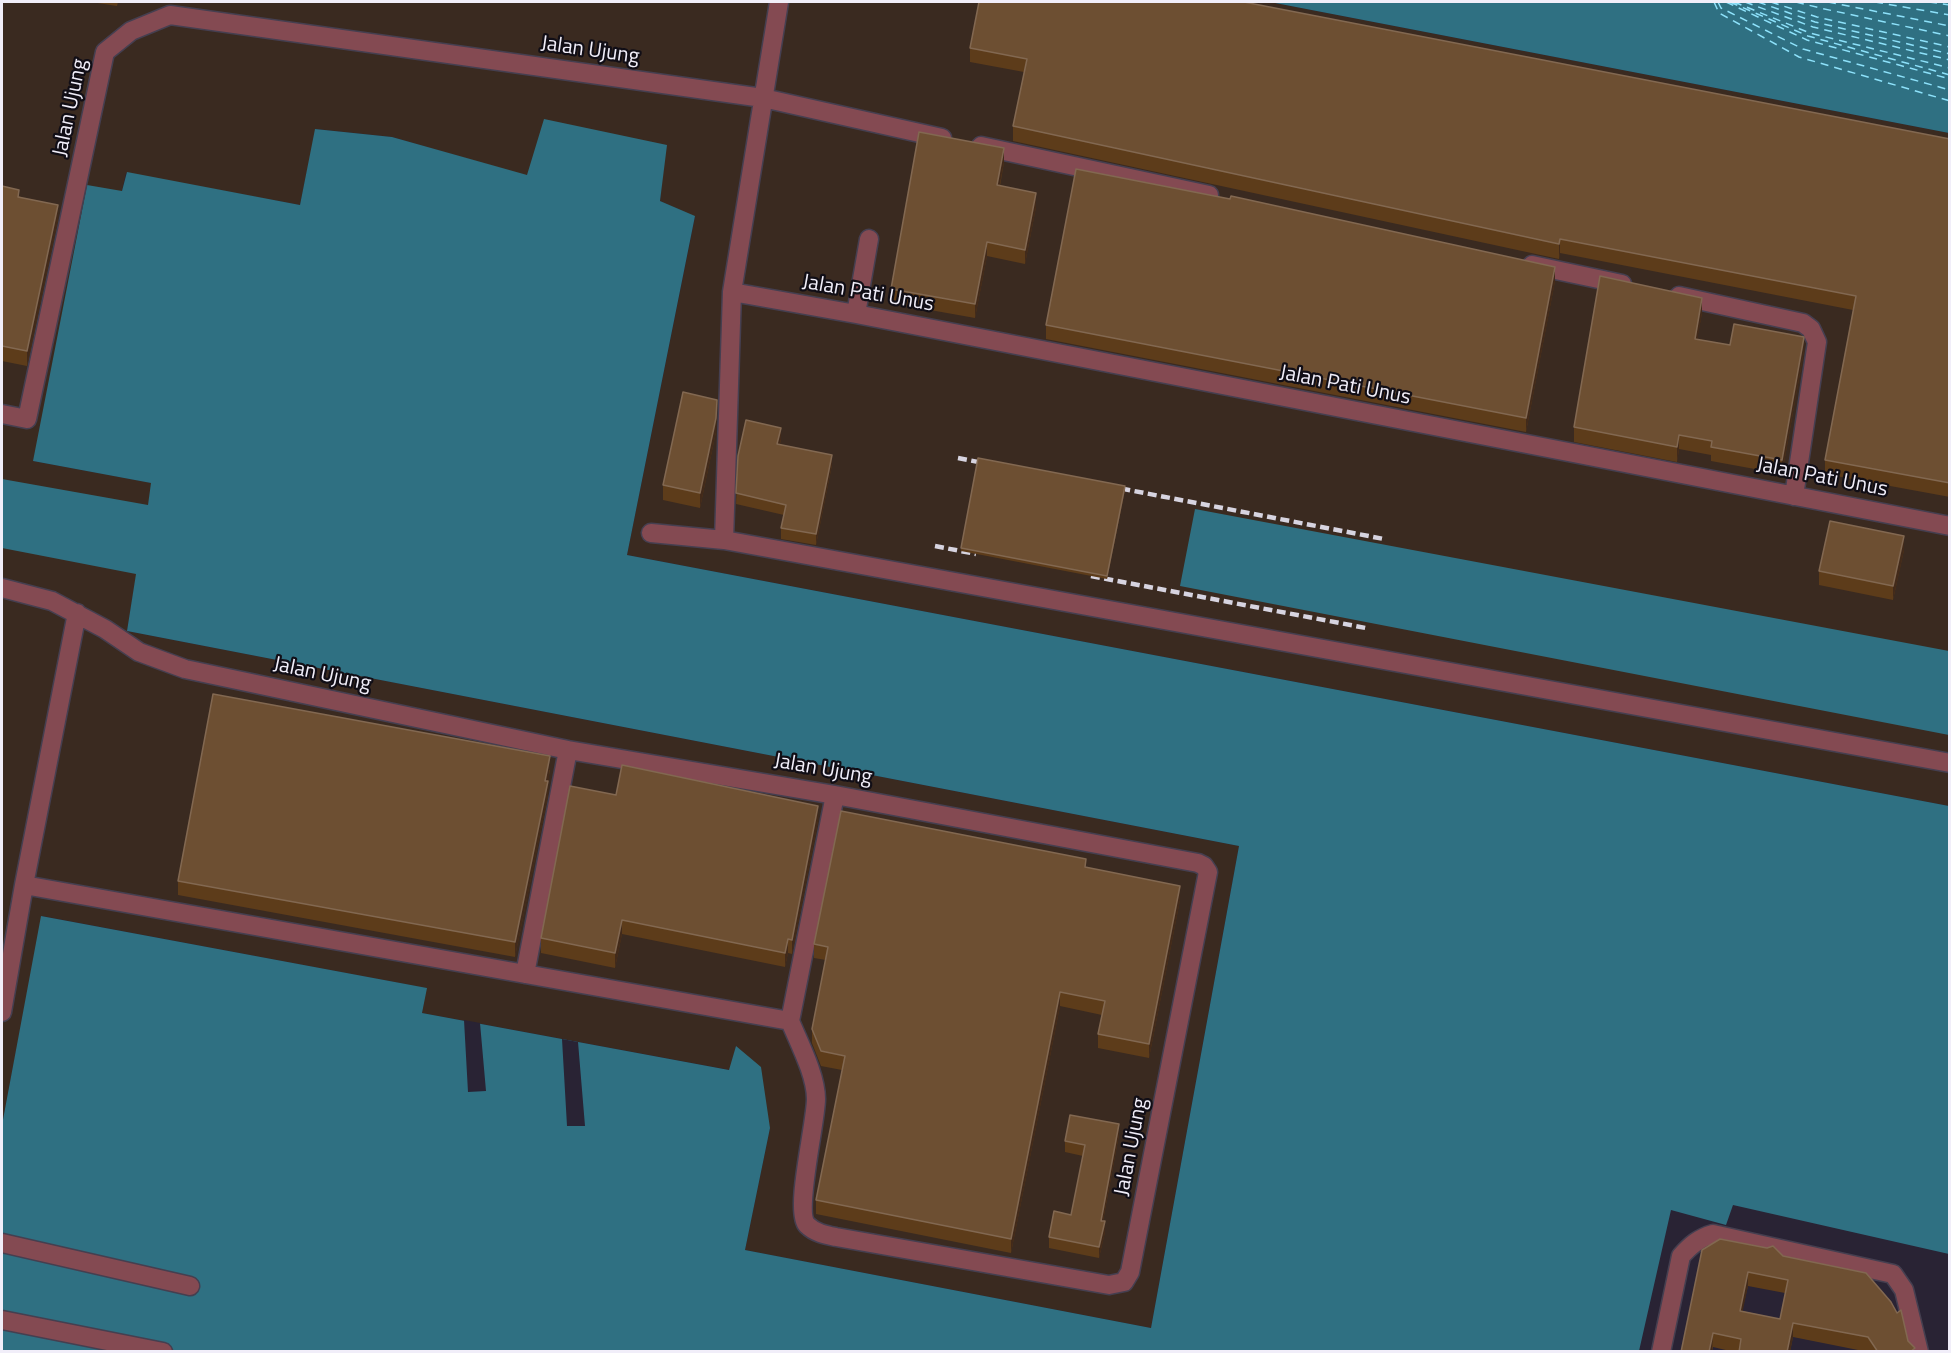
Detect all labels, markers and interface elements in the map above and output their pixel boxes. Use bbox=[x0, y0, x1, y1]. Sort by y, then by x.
street label: Jalan Ujung bbox=[539, 32, 641, 70]
street label: Jalan Ujung bbox=[48, 57, 94, 159]
street label: Jalan Pati Unus bbox=[800, 270, 936, 318]
street label: Jalan Pati Unus bbox=[1277, 361, 1413, 411]
street label: Jalan Pati Unus bbox=[1754, 453, 1890, 503]
street label: Jalan Ujung bbox=[271, 652, 373, 698]
street label: Jalan Ujung bbox=[772, 749, 874, 791]
street label: Jalan Ujung bbox=[1110, 1096, 1154, 1198]

